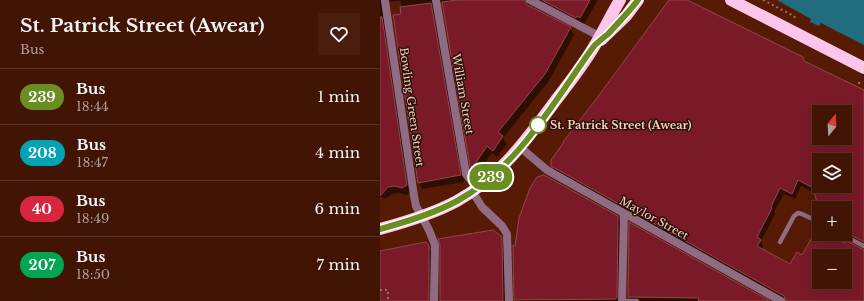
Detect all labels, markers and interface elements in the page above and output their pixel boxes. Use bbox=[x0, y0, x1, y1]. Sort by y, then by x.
button: heart bbox=[318, 13, 360, 55]
text: St. Patrick Street (Awear) bbox=[20, 14, 264, 37]
text: Bus bbox=[20, 41, 45, 58]
street label: Bowling Green Street bbox=[397, 46, 427, 168]
street label: William Street bbox=[449, 52, 477, 136]
text: Bus bbox=[76, 79, 106, 98]
text: 1 min bbox=[317, 87, 360, 106]
text: 239 bbox=[28, 88, 56, 106]
text: 18:44 bbox=[76, 98, 109, 115]
north arrow bbox=[812, 105, 852, 145]
map controls bbox=[812, 105, 852, 289]
marker: St. Patrick Street (Awear) bbox=[529, 116, 547, 134]
place label: St. Patrick Street (Awear) bbox=[550, 118, 692, 132]
text: Bus bbox=[77, 135, 106, 154]
text: 4 min bbox=[315, 143, 360, 162]
text: 208 bbox=[28, 144, 57, 162]
button: layers bbox=[812, 153, 852, 193]
text: 18:47 bbox=[77, 154, 108, 171]
line badge: 239 bbox=[468, 164, 514, 190]
text: 239 bbox=[477, 168, 505, 186]
text: Bus bbox=[76, 191, 106, 210]
street label: Maylor Street bbox=[617, 193, 692, 243]
text: 6 min bbox=[315, 199, 360, 218]
text: 40 bbox=[32, 200, 52, 218]
button: + bbox=[812, 201, 852, 241]
text: 18:49 bbox=[76, 210, 109, 227]
text: Bus bbox=[76, 247, 106, 266]
button: − bbox=[812, 249, 852, 289]
text: 7 min bbox=[317, 255, 360, 274]
text: 207 bbox=[29, 256, 55, 274]
text: 18:50 bbox=[76, 266, 110, 283]

